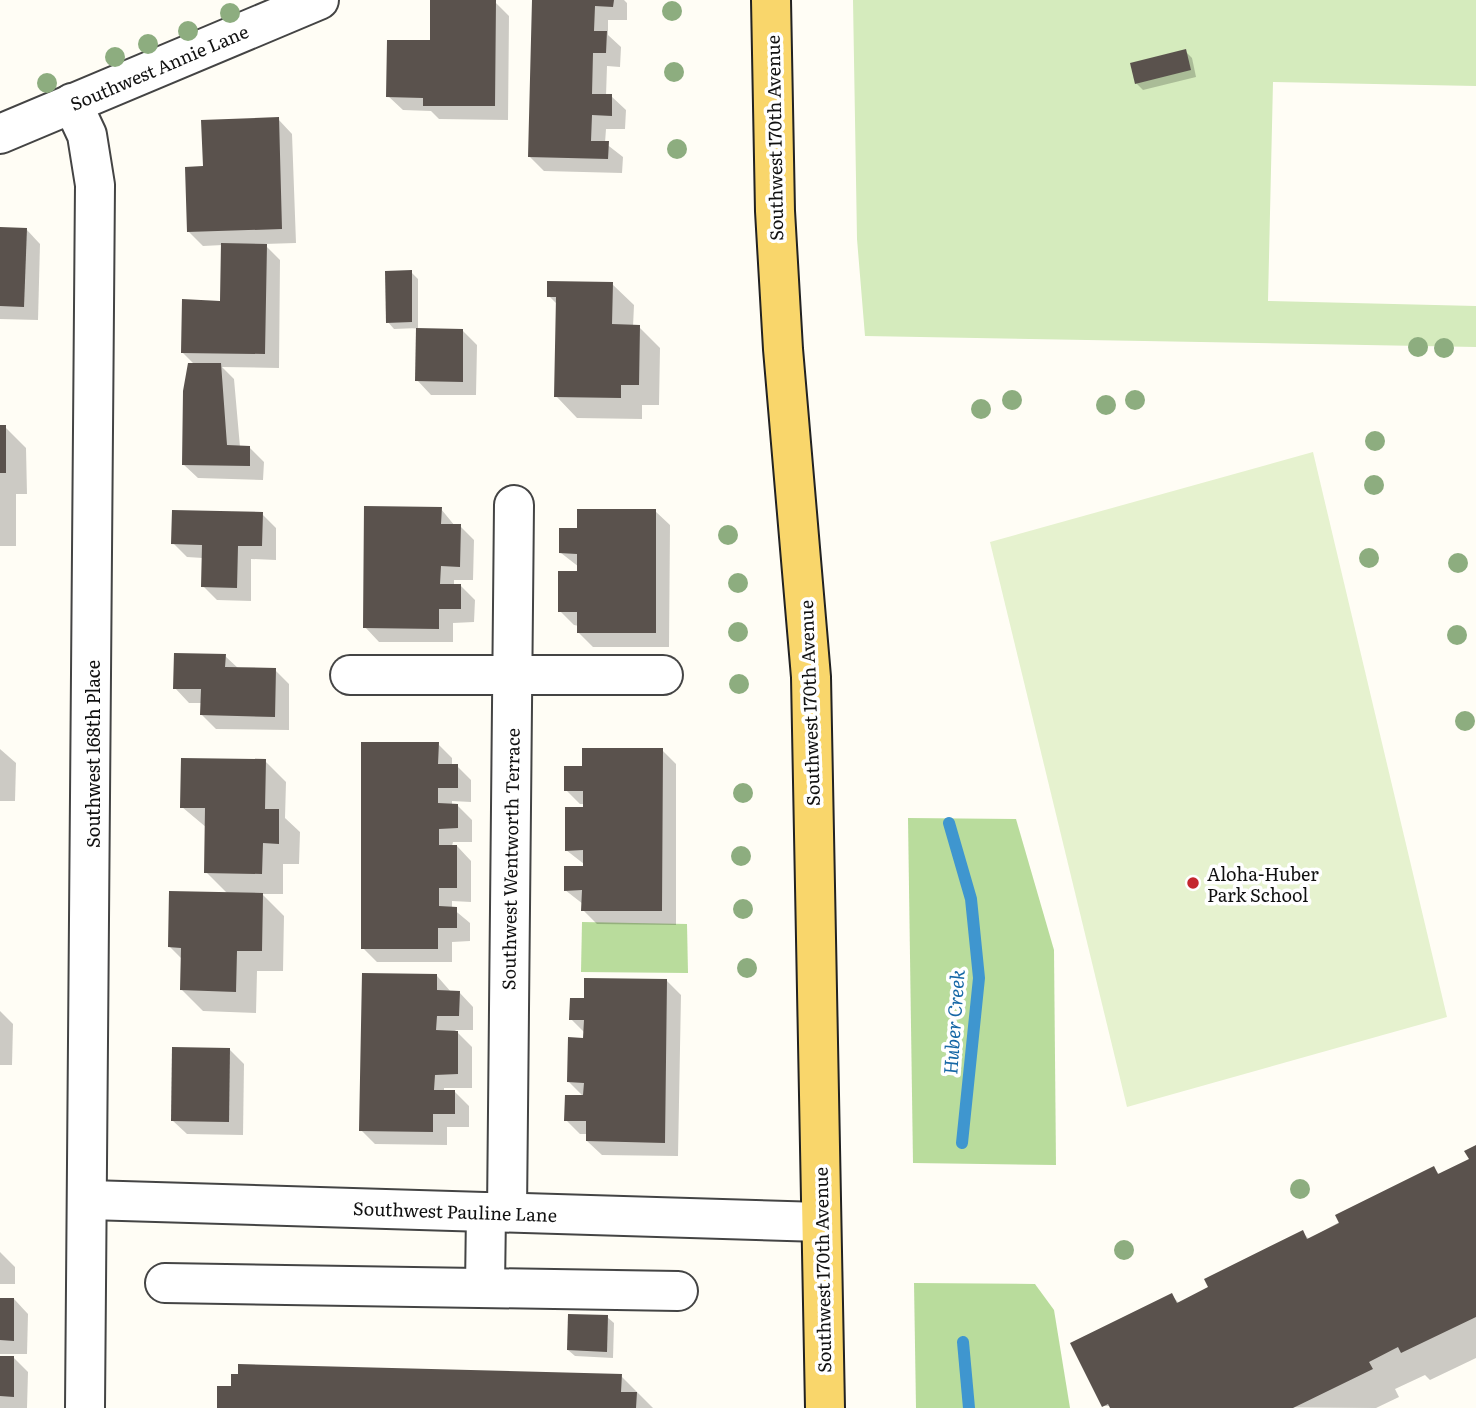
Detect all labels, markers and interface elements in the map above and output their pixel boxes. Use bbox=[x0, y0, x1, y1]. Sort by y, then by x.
street label: Southwest Annie Lane bbox=[66, 17, 252, 117]
street label: Southwest 170th Avenue bbox=[759, 35, 789, 241]
street label: Southwest 170th Avenue bbox=[792, 600, 826, 806]
street label: Southwest 168th Place bbox=[79, 660, 106, 848]
street label: Southwest Wentworth Terrace bbox=[494, 728, 526, 990]
place label: Aloha-Huber Park School bbox=[1207, 860, 1319, 908]
marker: Aloha-Huber Park School bbox=[1185, 875, 1201, 891]
water label: Huber Creek bbox=[935, 968, 971, 1075]
street label: Southwest 170th Avenue bbox=[807, 1167, 837, 1373]
street label: Southwest Pauline Lane bbox=[353, 1194, 557, 1228]

